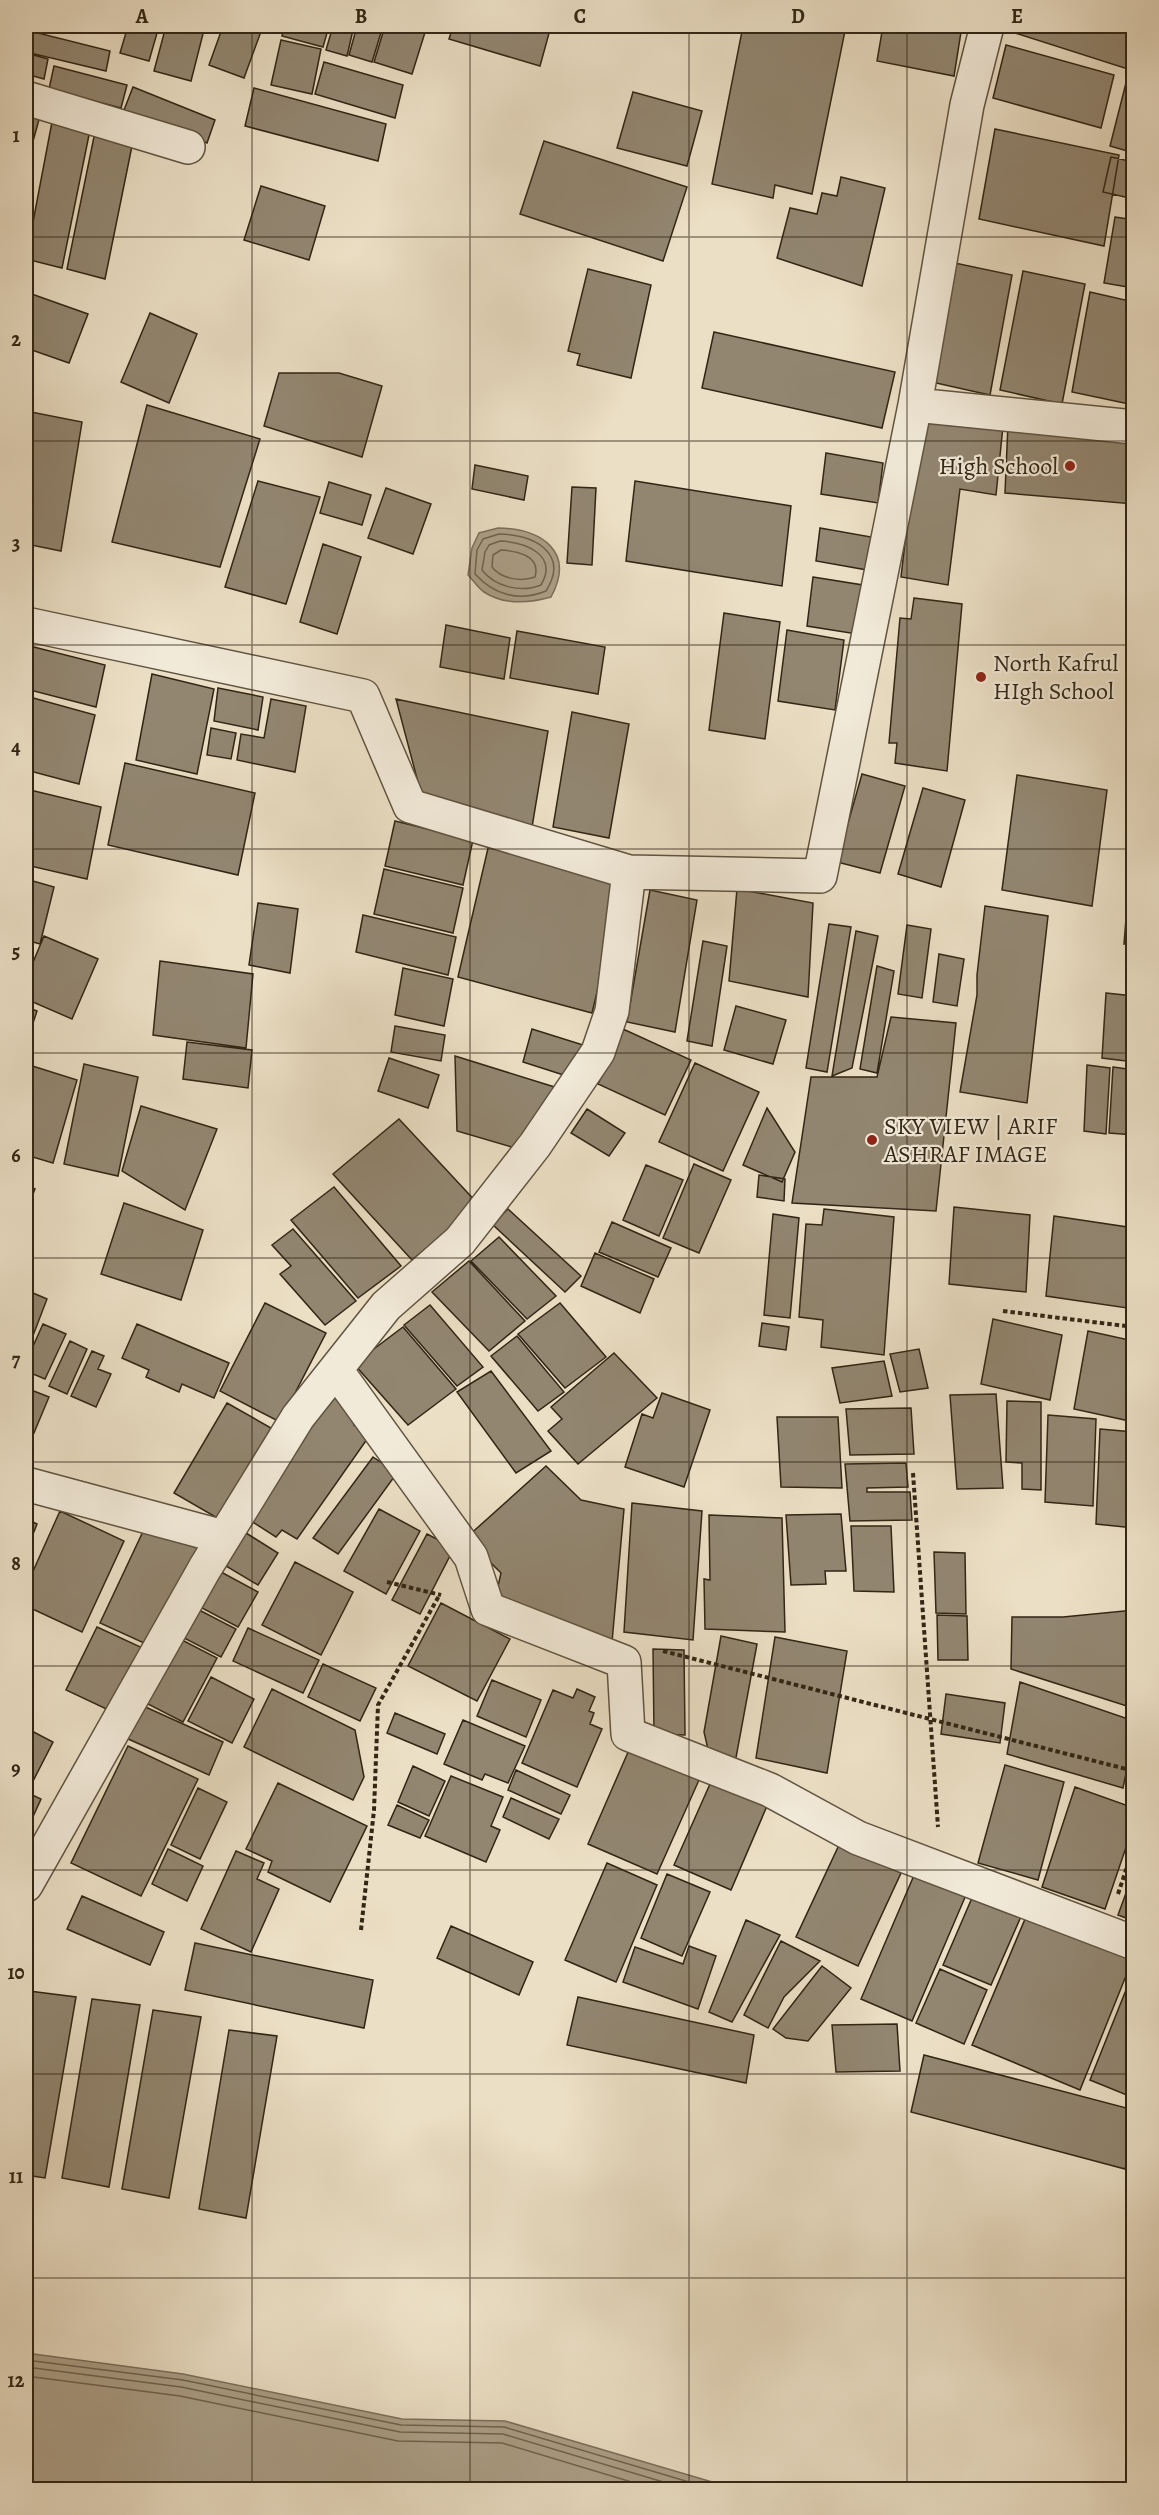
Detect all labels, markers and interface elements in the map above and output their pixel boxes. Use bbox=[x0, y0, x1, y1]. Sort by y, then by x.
text: A bbox=[135, 3, 149, 30]
text: B bbox=[355, 3, 367, 30]
text: C bbox=[574, 3, 586, 30]
text: D bbox=[791, 3, 805, 30]
text: E bbox=[1011, 3, 1023, 30]
text: 1 bbox=[12, 122, 20, 149]
text: 2 bbox=[11, 326, 21, 353]
place label: High School bbox=[939, 450, 1058, 482]
marker: High School bbox=[1063, 459, 1077, 473]
text: 3 bbox=[12, 530, 20, 557]
place label: North Kafrul HIgh School bbox=[993, 647, 1119, 707]
marker: North Kafrul HIgh School bbox=[974, 670, 988, 684]
text: 4 bbox=[11, 734, 21, 761]
text: 5 bbox=[12, 938, 20, 965]
place label: SKY VIEW | ARIF ASHRAF IMAGE bbox=[883, 1110, 1057, 1170]
marker: SKY VIEW | ARIF ASHRAF IMAGE bbox=[865, 1133, 879, 1147]
text: 6 bbox=[11, 1142, 21, 1169]
text: 7 bbox=[12, 1346, 21, 1373]
text: 8 bbox=[11, 1550, 21, 1577]
text: 9 bbox=[11, 1755, 21, 1782]
text: 10 bbox=[7, 1959, 25, 1986]
text: 11 bbox=[9, 2163, 23, 2190]
text: 12 bbox=[8, 2367, 25, 2394]

